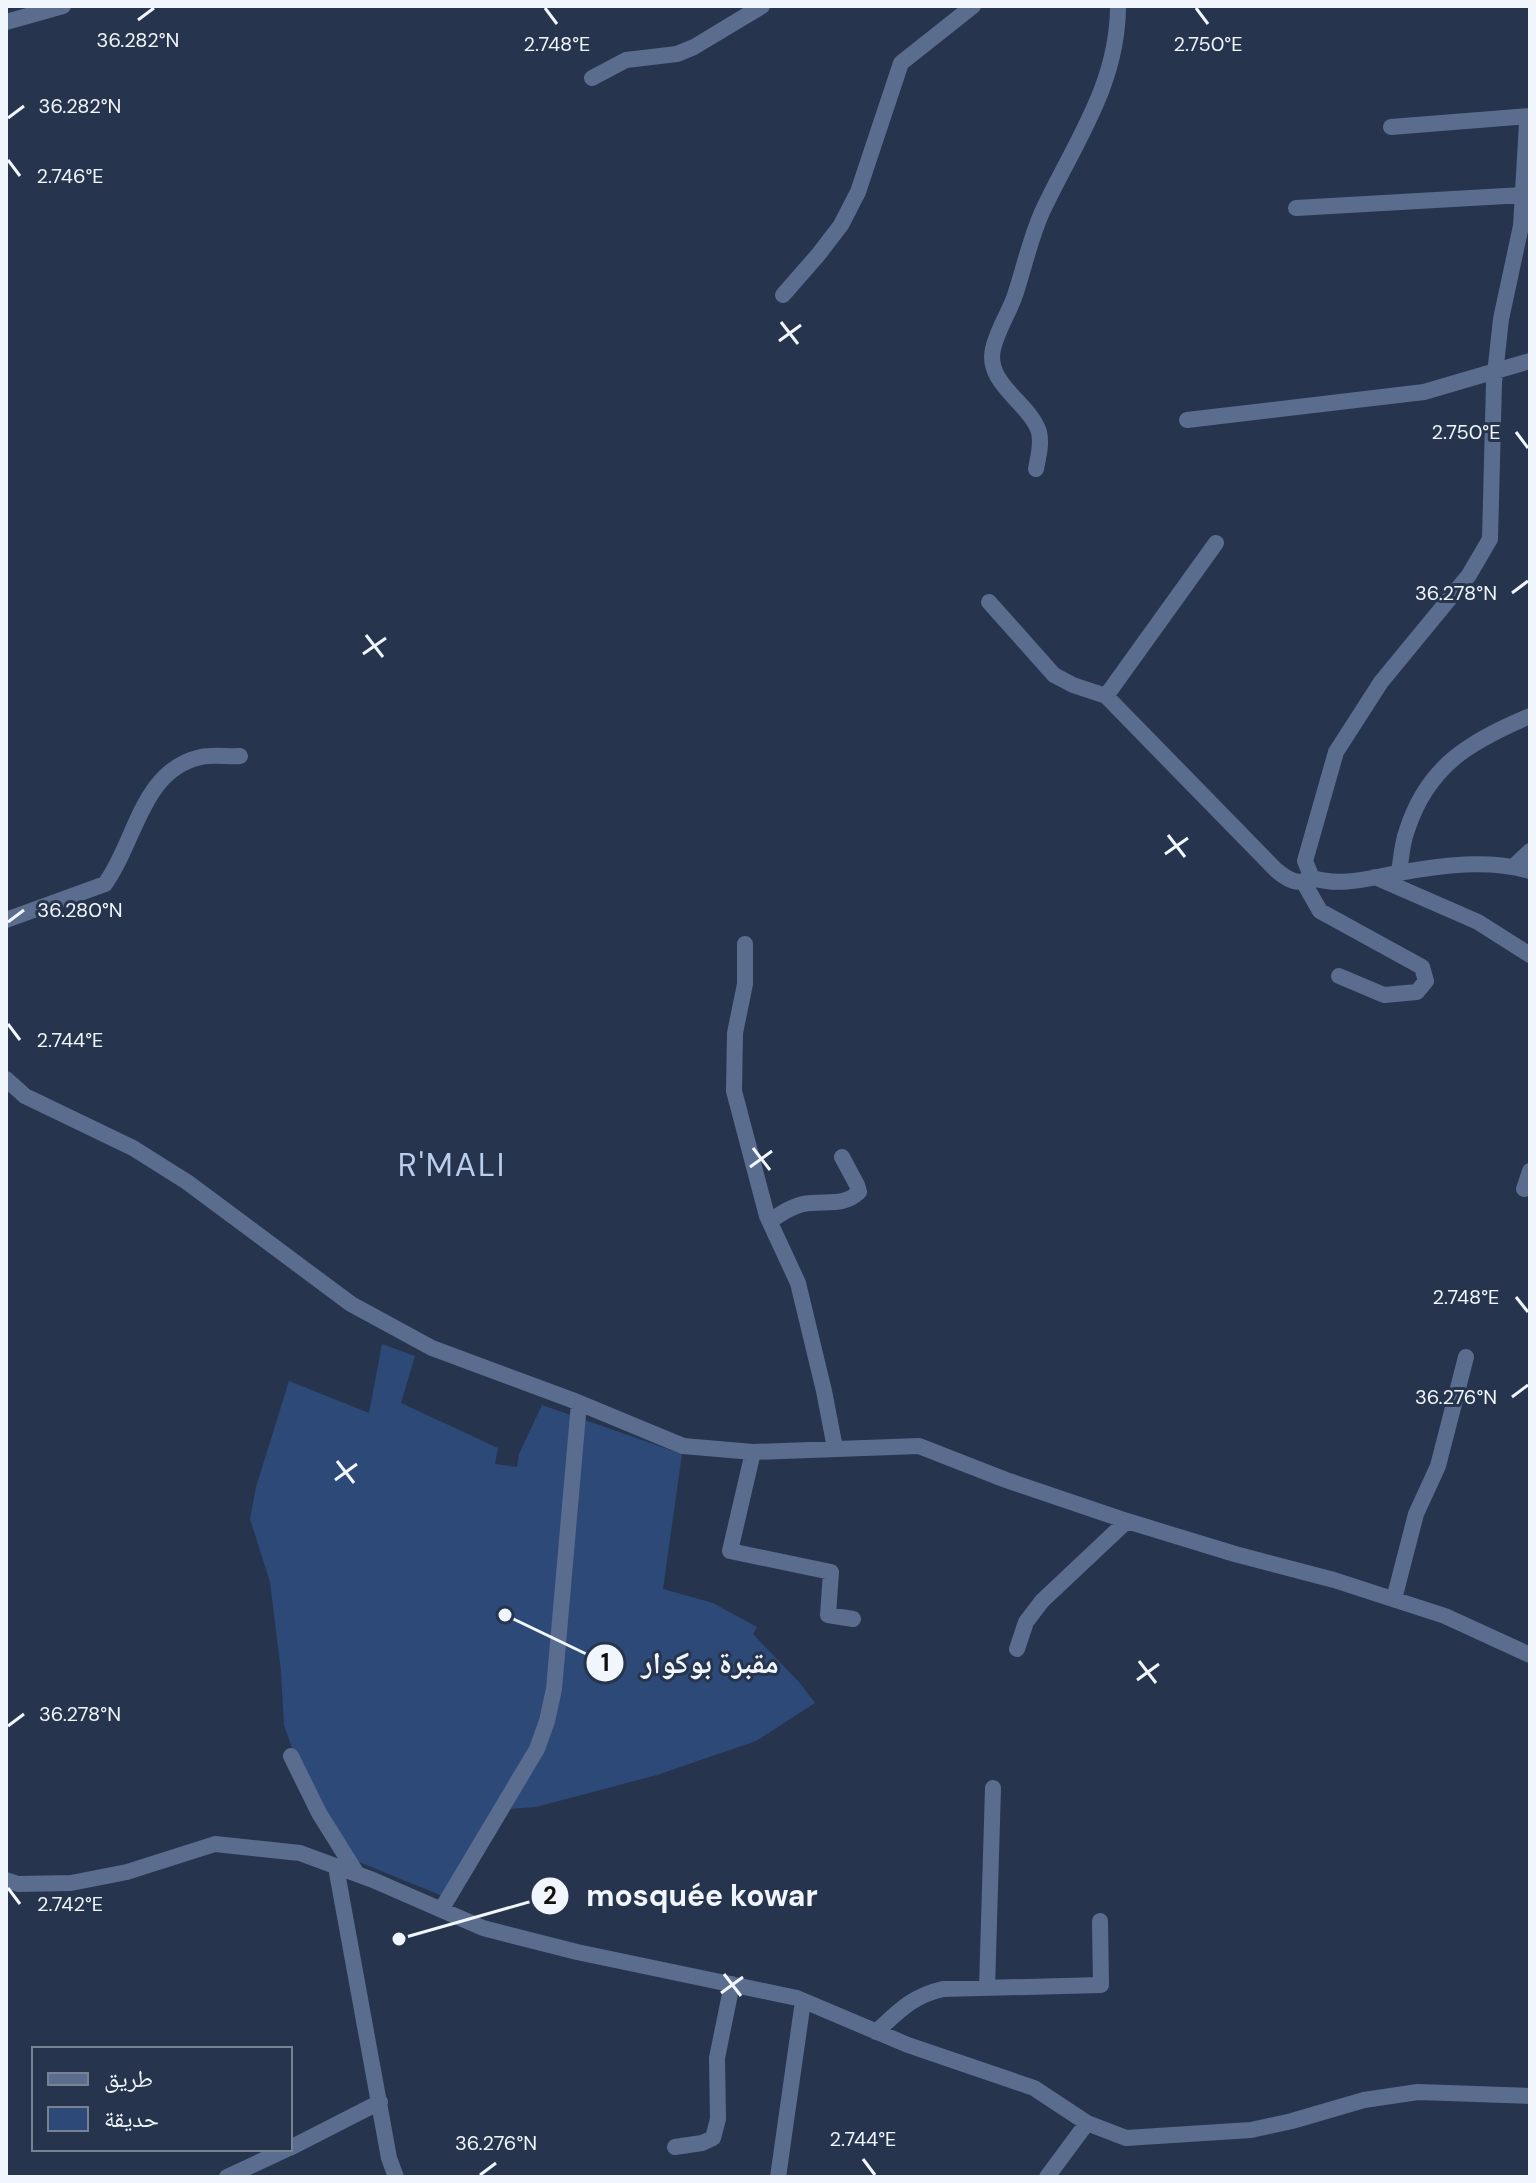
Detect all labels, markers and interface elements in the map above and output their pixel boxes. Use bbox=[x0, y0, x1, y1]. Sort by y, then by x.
text: 36.282°N bbox=[97, 27, 179, 53]
text: 2.748°E bbox=[524, 31, 590, 57]
text: 2.750°E bbox=[1173, 31, 1243, 57]
text: 36.282°N bbox=[39, 93, 121, 119]
text: 2.746°E bbox=[36, 163, 104, 189]
text: 2.750°E bbox=[1431, 419, 1501, 445]
text: 36.278°N bbox=[1415, 580, 1497, 606]
text: 36.280°N bbox=[37, 897, 123, 923]
text: 2.744°E bbox=[37, 1027, 103, 1053]
district label: R'MALI bbox=[398, 1144, 506, 1186]
text: 2.748°E bbox=[1433, 1284, 1499, 1310]
text: 36.276°N bbox=[1415, 1384, 1497, 1410]
callout: مقبرة بوكوار bbox=[585, 1636, 795, 1690]
text: مقبرة بوكوار bbox=[639, 1643, 779, 1682]
text: 1 bbox=[601, 1647, 609, 1678]
text: 36.278°N bbox=[39, 1701, 121, 1727]
callout: mosquée kowar bbox=[530, 1869, 833, 1923]
text: mosquée kowar bbox=[586, 1876, 818, 1915]
text: 2 bbox=[543, 1880, 557, 1911]
text: 2.742°E bbox=[37, 1891, 103, 1917]
legend bbox=[32, 2047, 292, 2151]
text: طريق bbox=[104, 2063, 153, 2094]
text: حديقة bbox=[104, 2103, 159, 2134]
text: 2.744°E bbox=[830, 2126, 896, 2152]
text: 36.276°N bbox=[455, 2130, 537, 2156]

